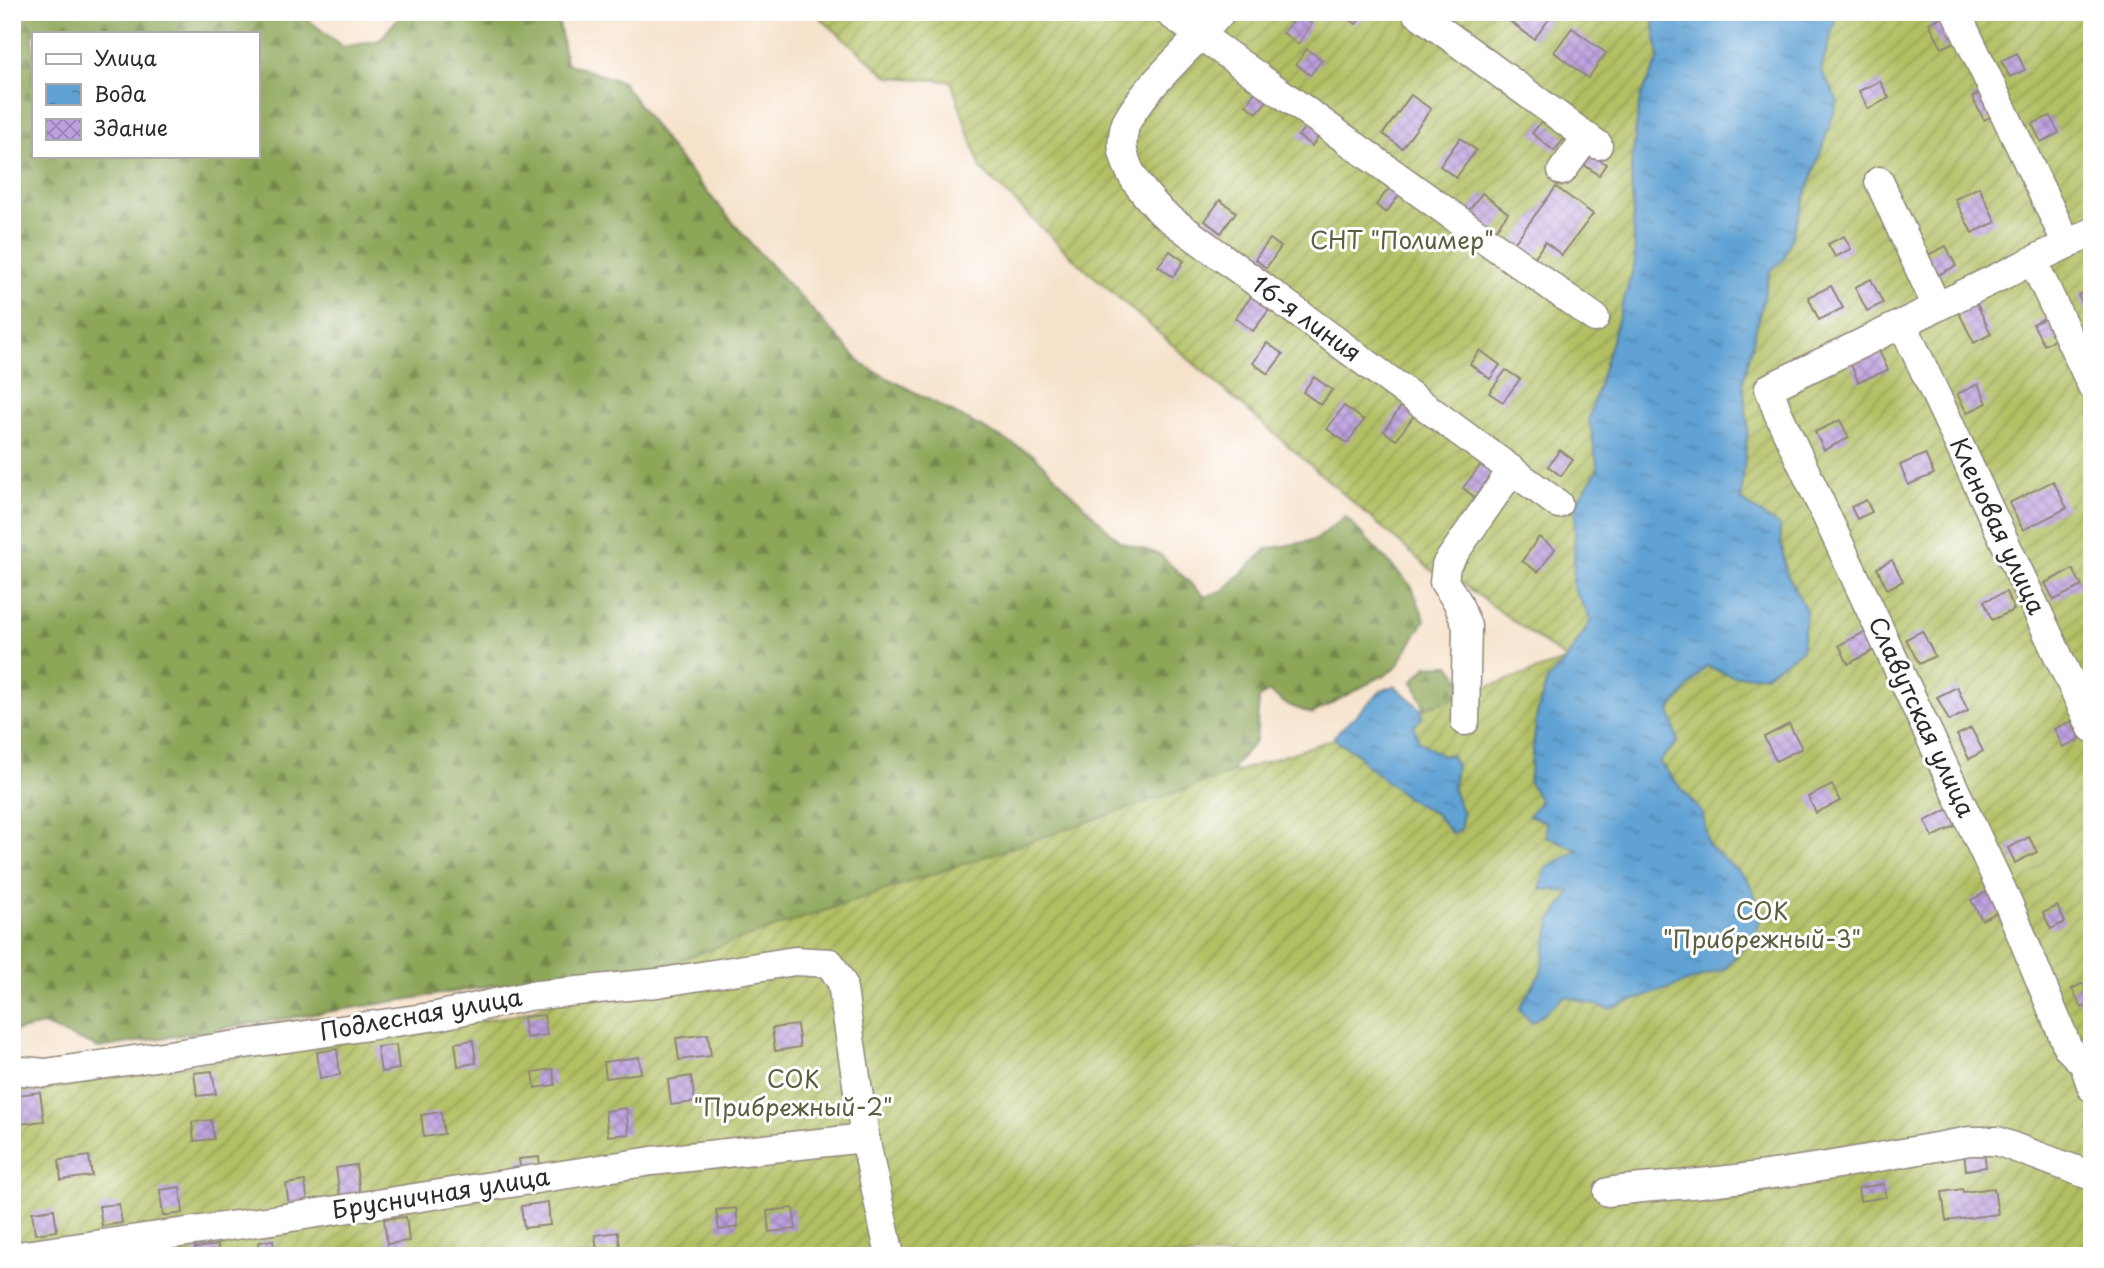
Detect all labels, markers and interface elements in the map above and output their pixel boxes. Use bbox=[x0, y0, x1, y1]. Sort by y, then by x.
legend bbox=[32, 32, 259, 158]
text: Улица bbox=[94, 41, 157, 73]
text: Вода bbox=[94, 77, 146, 109]
text: Здание bbox=[94, 111, 168, 143]
park label: СНТ "Полимер" bbox=[1310, 221, 1494, 257]
street label: 16-я линия bbox=[1245, 265, 1370, 370]
street label: Кленовая улица bbox=[1942, 431, 2056, 620]
street label: Славутская улица bbox=[1860, 610, 1985, 823]
park label: СОК "Прибрежный-3" bbox=[1663, 892, 1861, 956]
street label: Подлесная улица bbox=[317, 978, 525, 1049]
park label: СОК "Прибрежный-2" bbox=[693, 1060, 893, 1124]
street label: Брусничная улица bbox=[329, 1157, 552, 1227]

